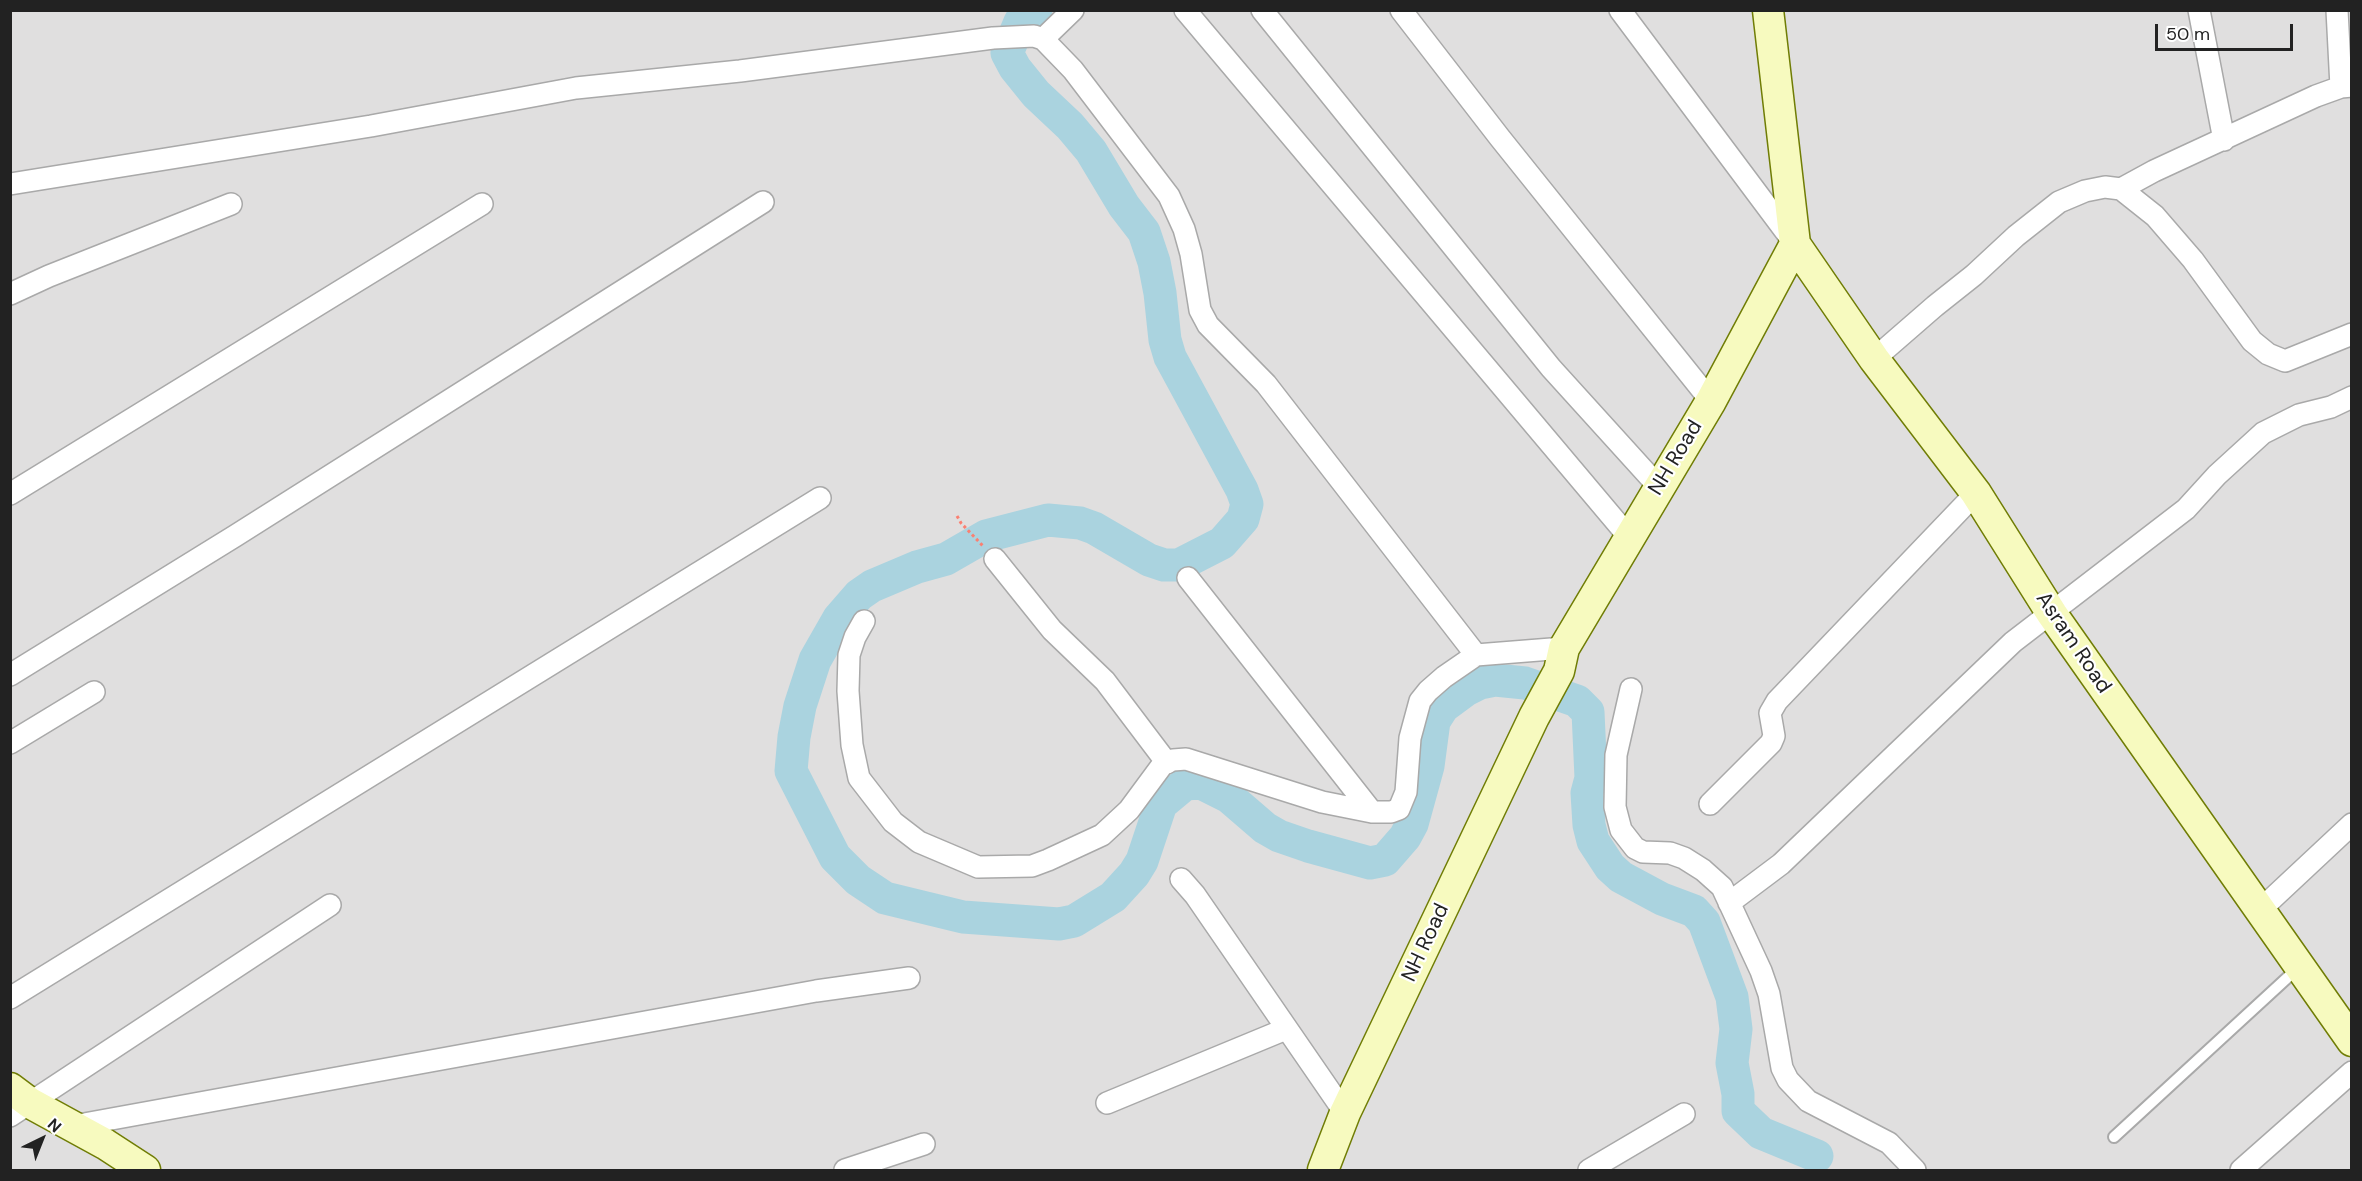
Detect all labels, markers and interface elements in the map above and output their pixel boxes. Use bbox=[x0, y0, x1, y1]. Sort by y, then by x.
scale bar bbox=[2158, 12, 2296, 50]
text: 50 m bbox=[2166, 22, 2210, 46]
street label: NH Road bbox=[1644, 416, 1708, 500]
street label: Asram Road bbox=[2030, 588, 2116, 698]
street label: NH Road bbox=[1397, 900, 1455, 986]
north arrow bbox=[12, 1109, 72, 1169]
text: N bbox=[43, 1114, 66, 1137]

